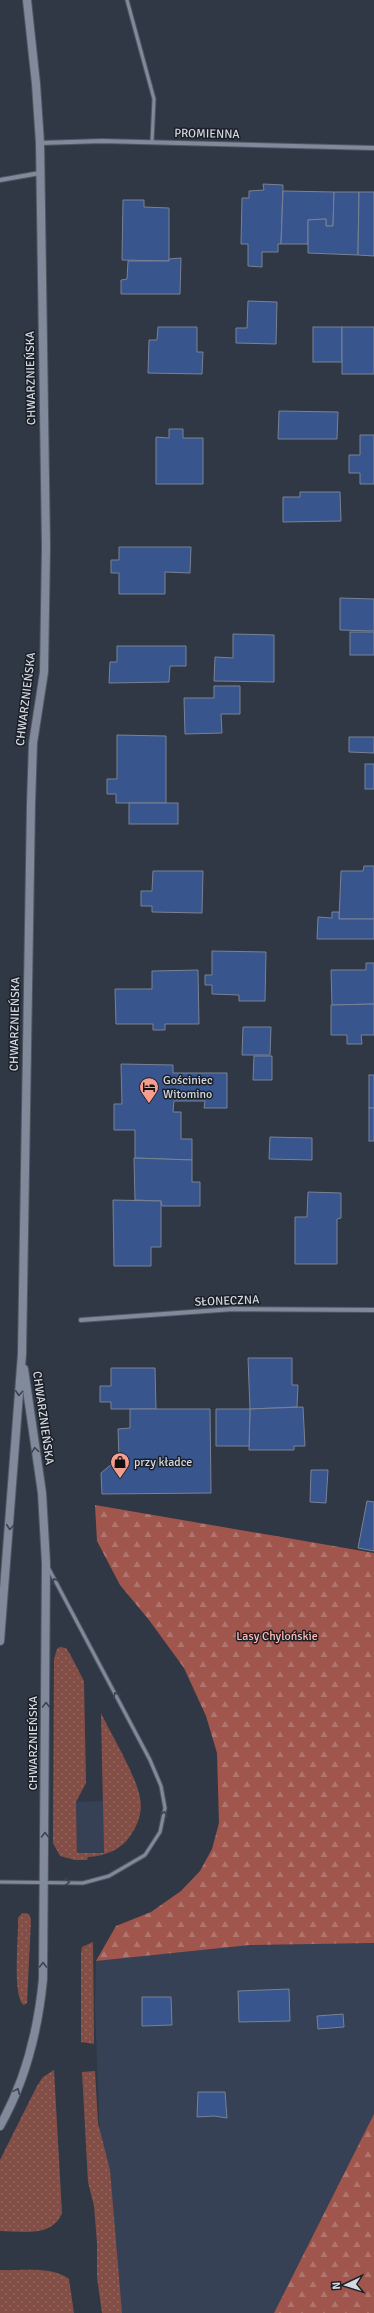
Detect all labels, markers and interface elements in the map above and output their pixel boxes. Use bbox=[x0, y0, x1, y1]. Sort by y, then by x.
street label: PROMIENNA bbox=[174, 126, 240, 142]
street label: CHWARZNIEŃSKA bbox=[23, 330, 39, 425]
street label: CHWARZNIEŃSKA bbox=[13, 651, 39, 747]
street label: CHWARZNIEŃSKA bbox=[7, 976, 23, 1071]
place label: Gościniec Witomino bbox=[163, 1073, 213, 1102]
hotel icon: Gościniec Witomino bbox=[138, 1076, 160, 1104]
street label: SŁONECZNA bbox=[194, 1292, 260, 1310]
street label: CHWARZNIEŃSKA bbox=[29, 1370, 57, 1466]
one-way arrow bbox=[14, 1390, 23, 1396]
one-way arrow bbox=[31, 1447, 40, 1453]
shop icon: przy kładce bbox=[109, 1451, 131, 1479]
place label: przy kładce bbox=[134, 1455, 192, 1470]
one-way arrow bbox=[5, 1524, 14, 1530]
one-way arrow bbox=[52, 1577, 60, 1585]
park label: Lasy Chylońskie bbox=[236, 1629, 318, 1644]
one-way arrow bbox=[113, 1692, 121, 1700]
street label: CHWARZNIEŃSKA bbox=[26, 1695, 41, 1790]
one-way arrow bbox=[42, 1702, 50, 1708]
one-way arrow bbox=[159, 1811, 167, 1817]
one-way arrow bbox=[41, 1832, 49, 1838]
one-way arrow bbox=[64, 1878, 70, 1886]
one-way arrow bbox=[39, 1962, 47, 1968]
one-way arrow bbox=[12, 2088, 20, 2096]
north arrow bbox=[326, 2265, 366, 2305]
text: N bbox=[330, 2281, 343, 2290]

